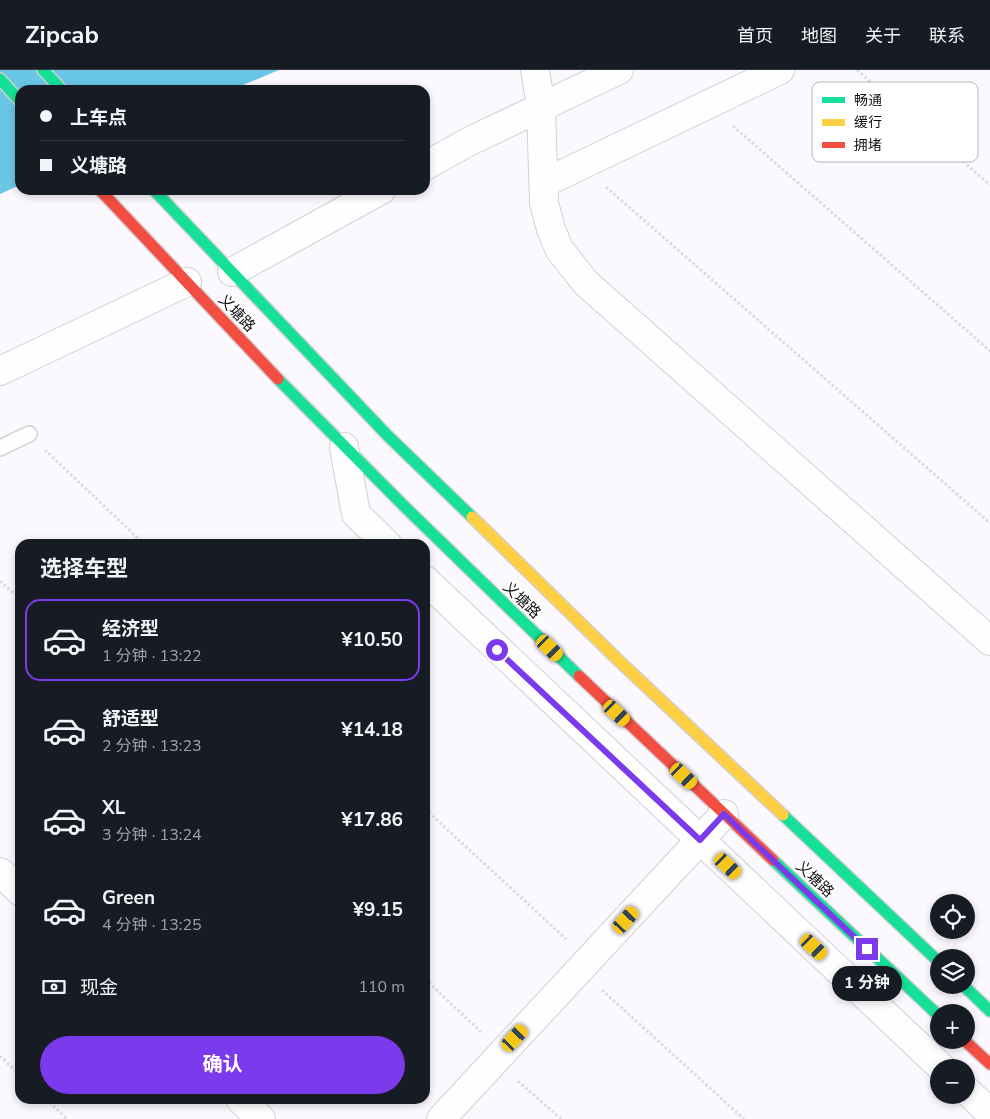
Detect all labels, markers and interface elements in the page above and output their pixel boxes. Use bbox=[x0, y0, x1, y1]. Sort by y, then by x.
text: Zipcab bbox=[25, 19, 99, 51]
text: 首页 bbox=[737, 24, 773, 48]
text: 地图 bbox=[801, 24, 837, 48]
text: 关于 bbox=[865, 24, 901, 48]
text: 联系 bbox=[929, 24, 965, 48]
legend bbox=[812, 82, 978, 162]
text: 畅通 bbox=[854, 91, 882, 110]
text: 上车点 bbox=[70, 105, 127, 131]
text: 缓行 bbox=[854, 113, 882, 132]
text: 拥堵 bbox=[854, 136, 882, 155]
text: 义塘路 bbox=[70, 153, 127, 179]
street label: 义塘路 bbox=[214, 290, 260, 336]
text: 选择车型 bbox=[40, 554, 128, 584]
street label: 义塘路 bbox=[499, 577, 545, 623]
text: 经济型 bbox=[102, 616, 159, 642]
icon: car bbox=[42, 618, 87, 663]
text: ¥10.50 bbox=[341, 627, 403, 653]
car bbox=[533, 632, 566, 664]
route start bbox=[486, 639, 508, 661]
text: 1 分钟 · 13:22 bbox=[102, 645, 202, 667]
car bbox=[600, 697, 633, 729]
text: 舒适型 bbox=[102, 706, 159, 732]
icon: car bbox=[42, 708, 87, 753]
text: ¥14.18 bbox=[341, 717, 403, 743]
text: 2 分钟 · 13:23 bbox=[102, 735, 202, 757]
car bbox=[667, 760, 700, 792]
text: XL bbox=[102, 795, 125, 821]
icon: car bbox=[42, 798, 87, 843]
text: ¥17.86 bbox=[341, 807, 403, 833]
text: 3 分钟 · 13:24 bbox=[102, 824, 202, 846]
car bbox=[711, 850, 744, 882]
street label: 义塘路 bbox=[792, 856, 838, 902]
text: Green bbox=[102, 885, 155, 911]
icon: car bbox=[42, 888, 87, 933]
map controls bbox=[930, 894, 975, 1104]
button: locate bbox=[930, 894, 975, 939]
text: ¥9.15 bbox=[353, 897, 403, 923]
car bbox=[610, 904, 641, 936]
text: 4 分钟 · 13:25 bbox=[102, 914, 202, 936]
car bbox=[797, 931, 830, 963]
route end bbox=[856, 938, 878, 960]
button: layers bbox=[930, 949, 975, 994]
callout: 1 分钟 bbox=[832, 966, 902, 1002]
text: 1 分钟 bbox=[844, 972, 890, 994]
icon: cash bbox=[40, 973, 68, 1001]
text: 现金 bbox=[80, 975, 118, 1001]
text: 110 m bbox=[358, 976, 405, 998]
button: + bbox=[930, 1004, 975, 1049]
car bbox=[499, 1022, 530, 1054]
button: 确认 bbox=[40, 1036, 405, 1094]
button: − bbox=[930, 1059, 975, 1104]

